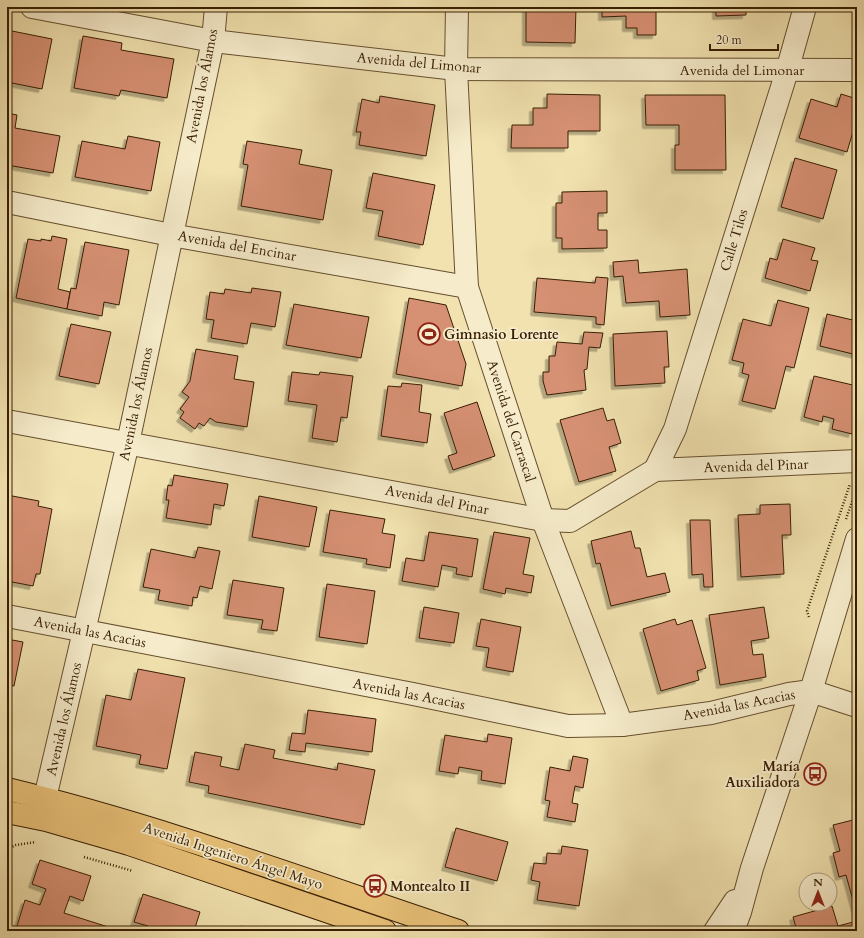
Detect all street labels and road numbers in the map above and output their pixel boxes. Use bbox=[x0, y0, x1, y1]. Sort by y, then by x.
street label: Avenida los Álamos bbox=[182, 27, 222, 145]
street label: Avenida del Limonar bbox=[356, 48, 483, 78]
street label: Avenida del Limonar bbox=[680, 61, 805, 80]
street label: Calle Tilos bbox=[716, 206, 753, 273]
street label: Avenida del Encinar bbox=[176, 226, 298, 266]
street label: Avenida los Álamos bbox=[115, 345, 157, 463]
street label: Avenida del Carrascal bbox=[482, 357, 540, 485]
street label: Avenida del Pinar bbox=[703, 455, 810, 477]
street label: Avenida del Pinar bbox=[384, 481, 491, 520]
street label: Avenida las Acacias bbox=[32, 612, 148, 652]
street label: Avenida los Álamos bbox=[42, 660, 86, 778]
street label: Avenida las Acacias bbox=[351, 674, 467, 714]
street label: Avenida las Acacias bbox=[681, 685, 797, 725]
street label: Avenida Ingeniero Ángel Mayo bbox=[141, 818, 326, 894]

